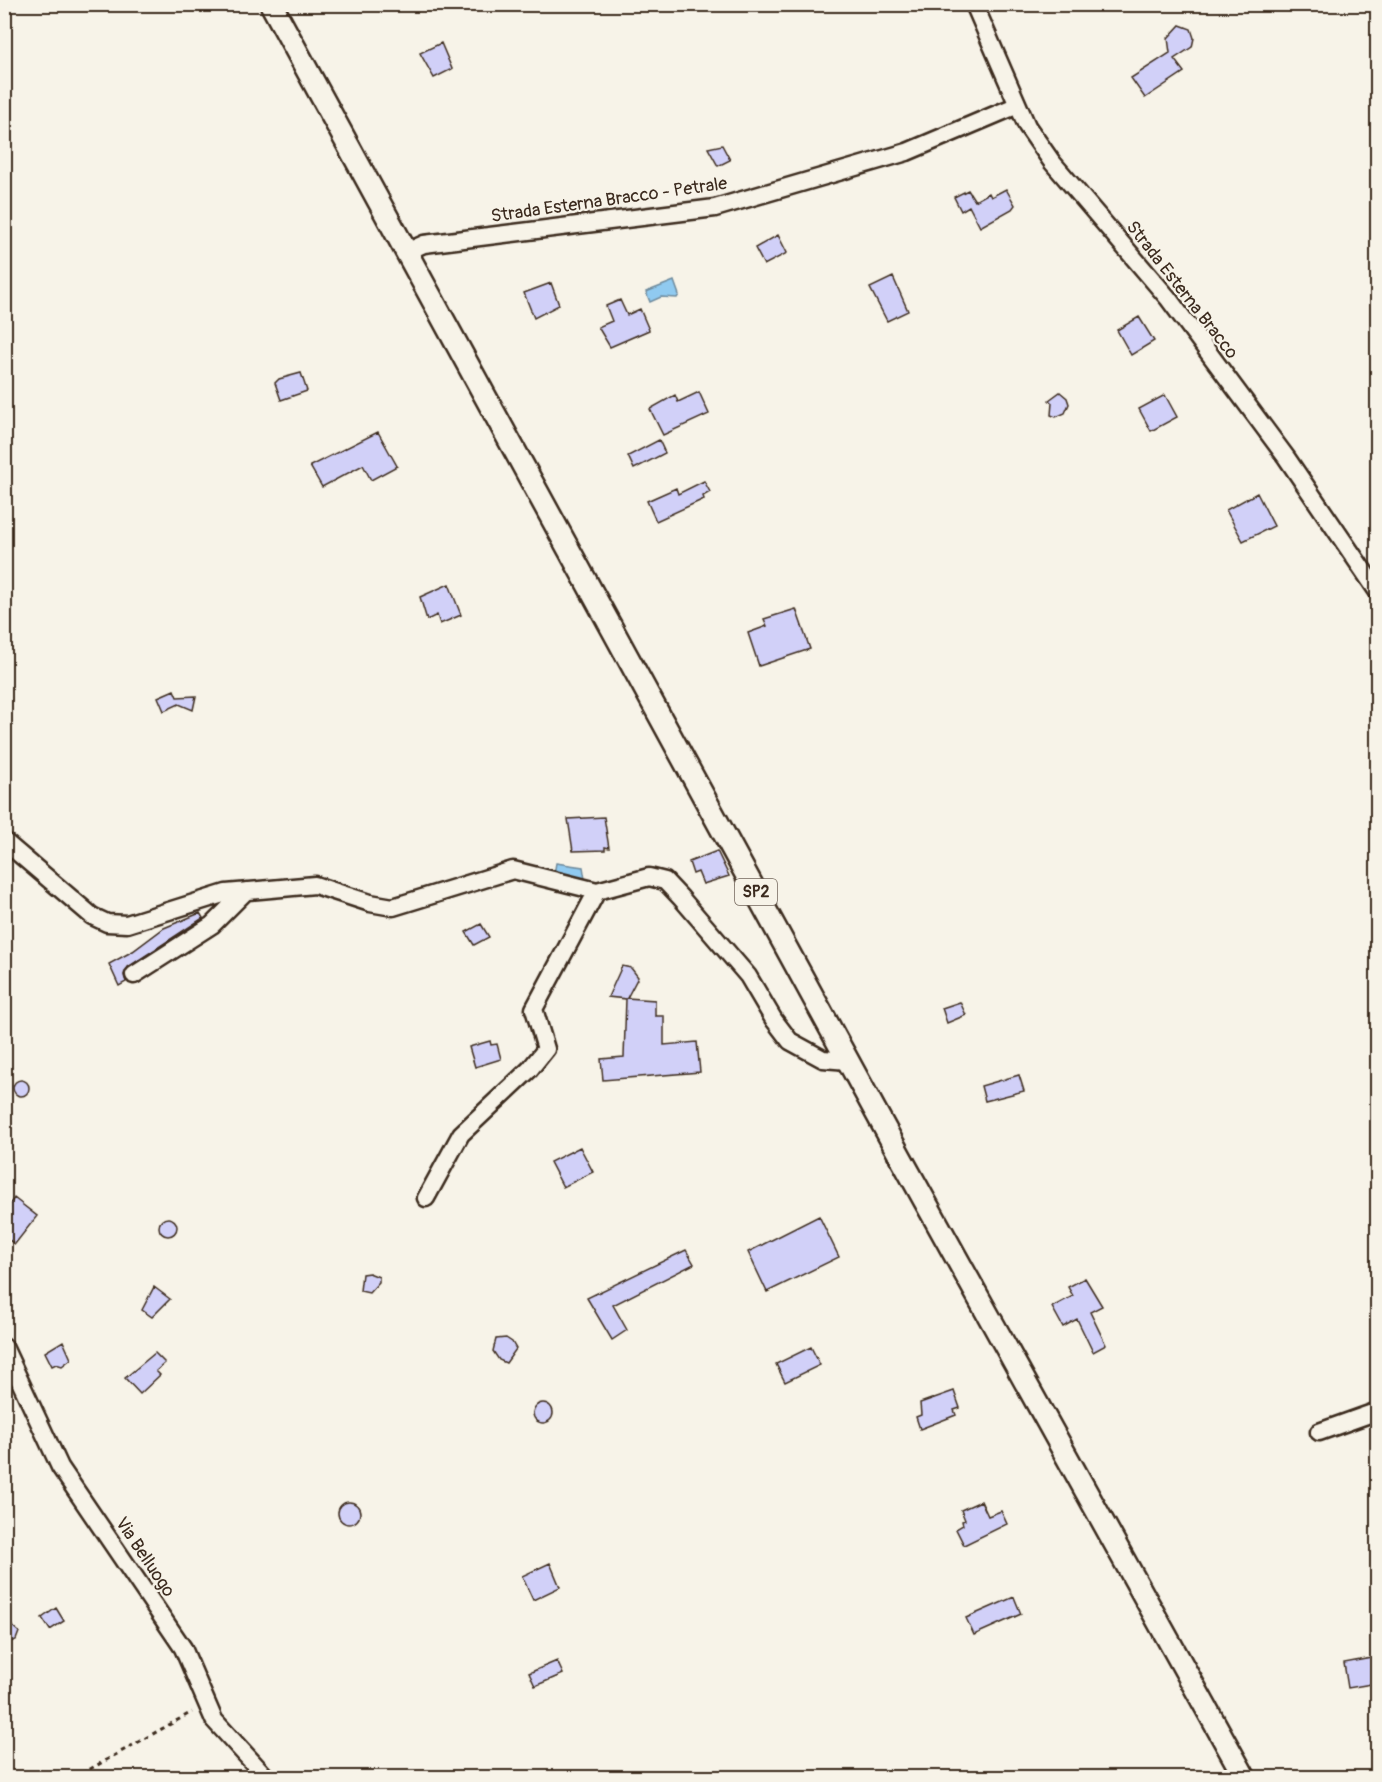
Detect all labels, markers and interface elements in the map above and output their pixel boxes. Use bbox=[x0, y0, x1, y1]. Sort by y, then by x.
street label: Strada Esterna Bracco - Petrale bbox=[489, 172, 729, 228]
street label: Strada Esterna Bracco bbox=[1121, 216, 1243, 364]
road number: SP2 bbox=[735, 879, 777, 905]
street label: Via Belluogo bbox=[110, 1513, 180, 1602]

